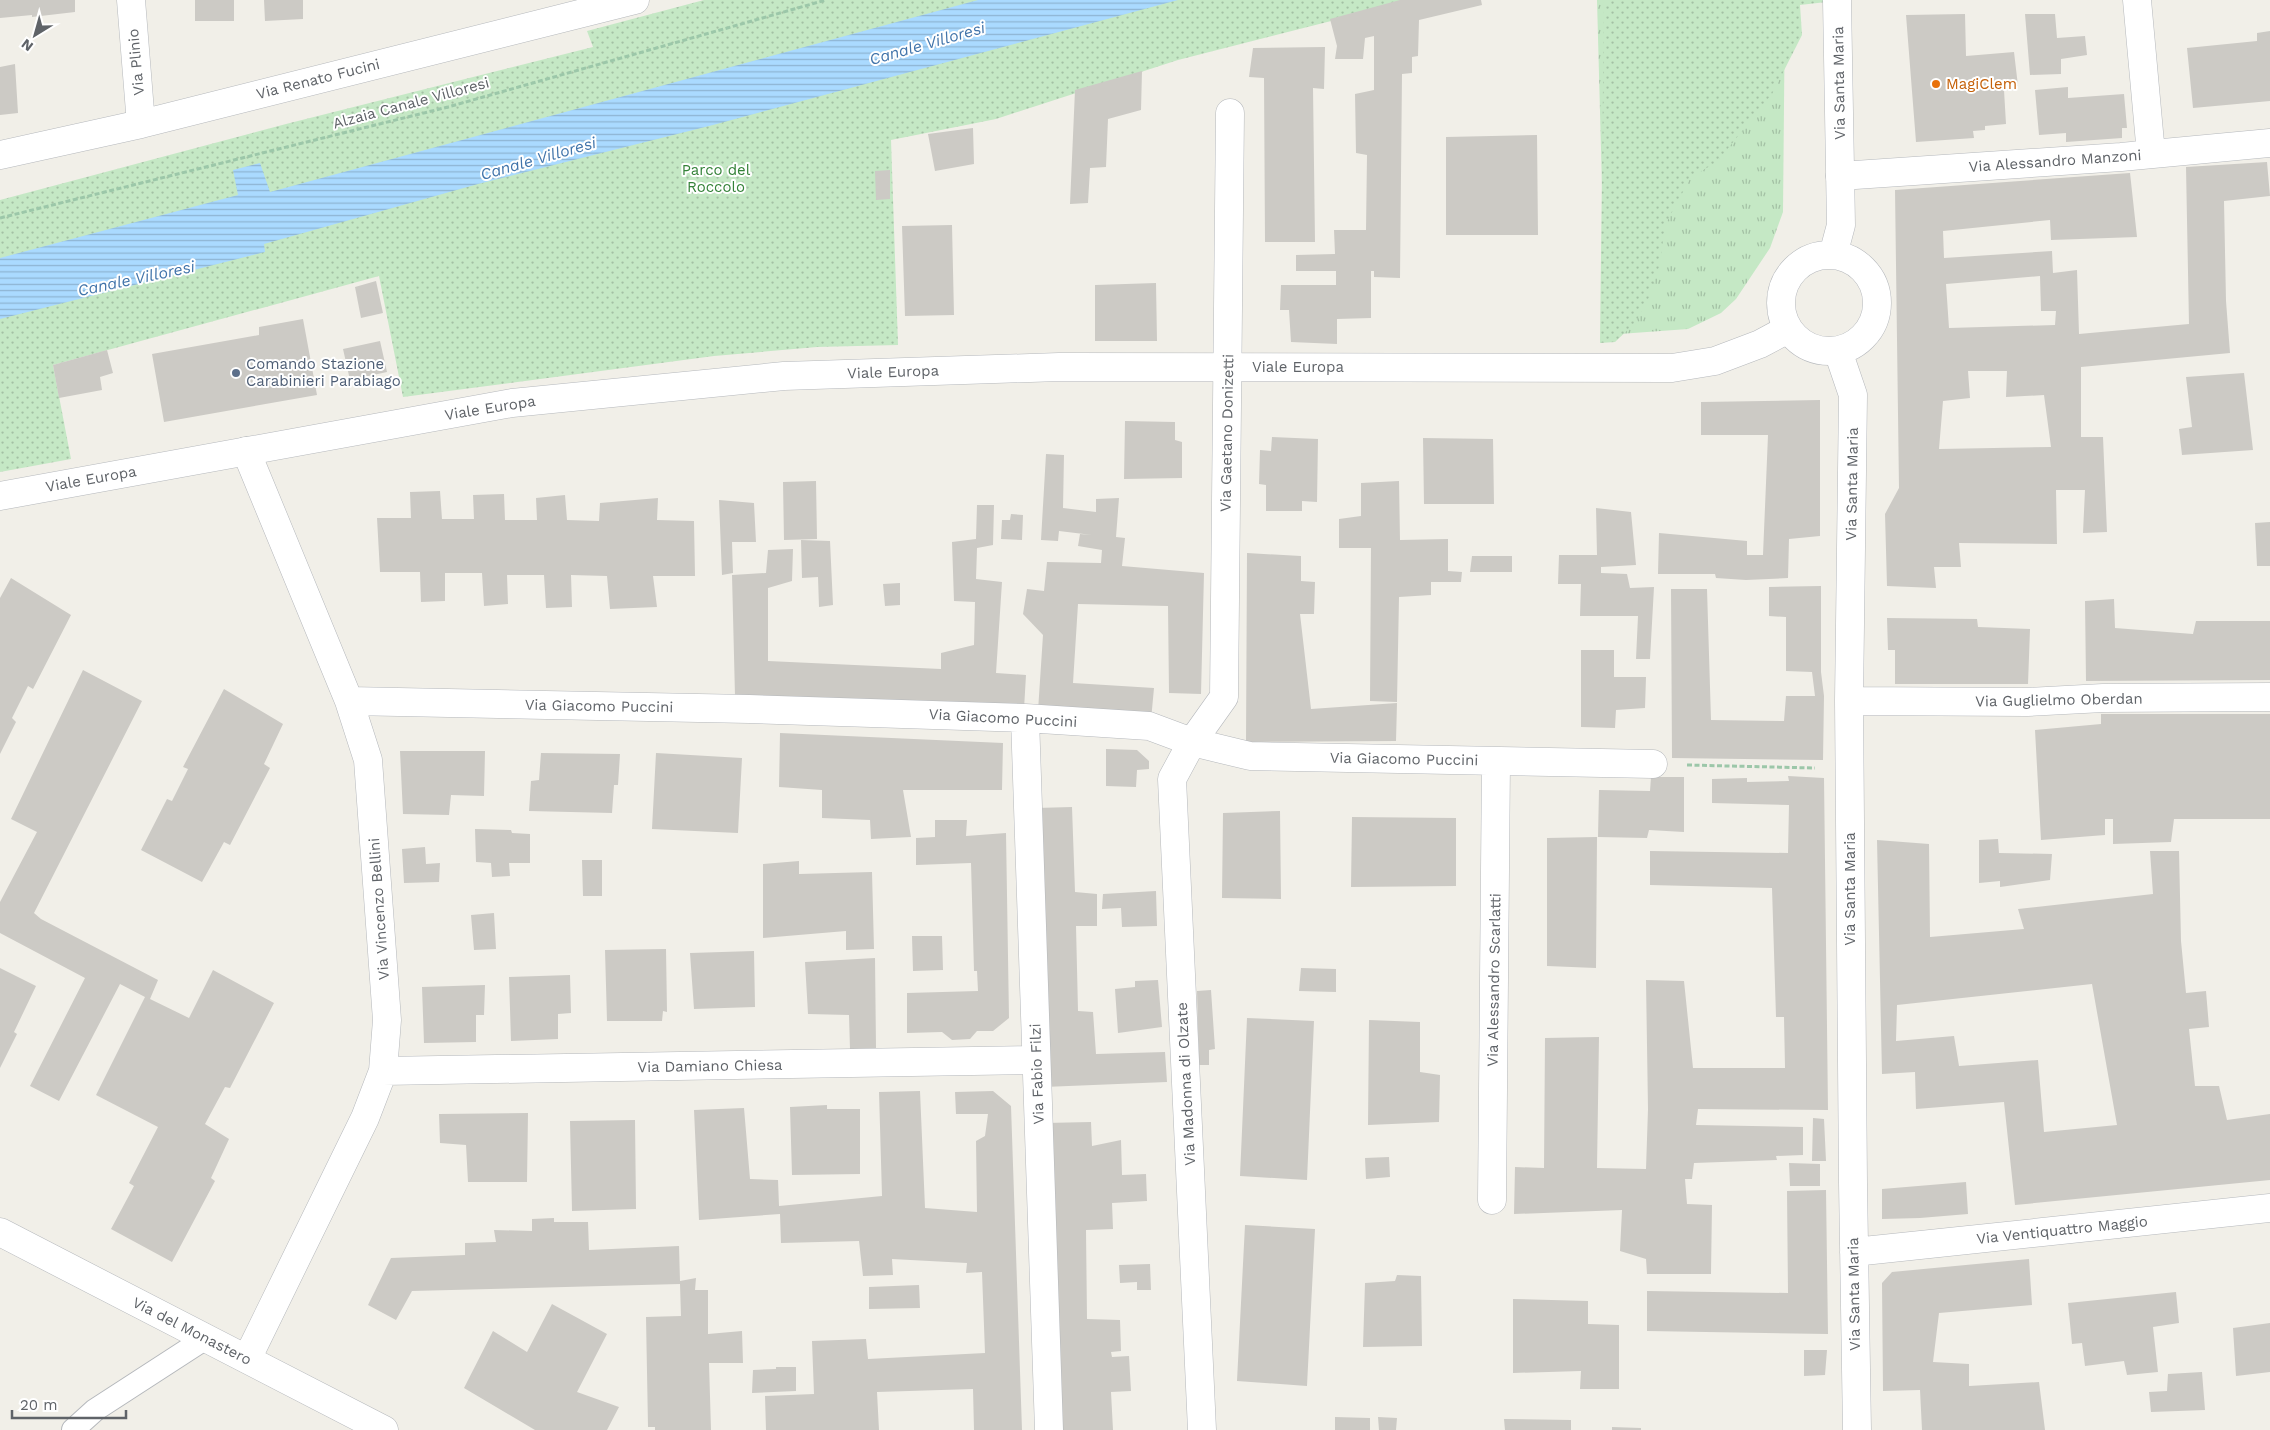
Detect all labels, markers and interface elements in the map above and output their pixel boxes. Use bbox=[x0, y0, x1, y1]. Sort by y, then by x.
north arrow bbox=[10, 10, 60, 60]
water label: Canale Villoresi bbox=[867, 18, 988, 69]
street label: Via Santa Maria bbox=[1829, 26, 1849, 140]
street label: Via Plinio bbox=[124, 28, 148, 96]
text: N bbox=[18, 36, 36, 55]
street label: Via Renato Fucini bbox=[254, 55, 382, 103]
street label: Alzaia Canale Villoresi bbox=[331, 73, 491, 133]
place label: MagiClem bbox=[1946, 75, 2017, 93]
marker: MagiClem bbox=[1930, 78, 1942, 90]
water label: Canale Villoresi bbox=[478, 133, 599, 184]
street label: Via Alessandro Manzoni bbox=[1968, 146, 2142, 176]
park label: Parco del Roccolo bbox=[682, 161, 751, 196]
water label: Canale Villoresi bbox=[76, 257, 197, 300]
street label: Via Gaetano Donizetti bbox=[1217, 354, 1237, 512]
place label: Comando Stazione Carabinieri Parabiago bbox=[246, 355, 401, 390]
street label: Viale Europa bbox=[1252, 358, 1344, 376]
street label: Viale Europa bbox=[847, 361, 940, 383]
marker: Comando Stazione Carabinieri Parabiago bbox=[230, 367, 242, 379]
street label: Viale Europa bbox=[443, 392, 537, 424]
street label: Via Santa Maria bbox=[1842, 427, 1862, 541]
street label: Viale Europa bbox=[44, 462, 138, 496]
street label: Via Guglielmo Oberdan bbox=[1975, 690, 2143, 710]
street label: Via Giacomo Puccini bbox=[525, 696, 673, 716]
street label: Via Giacomo Puccini bbox=[928, 705, 1078, 731]
street label: Via Giacomo Puccini bbox=[1330, 749, 1478, 769]
street label: Via Santa Maria bbox=[1841, 832, 1859, 946]
street label: Via Vincenzo Bellini bbox=[365, 837, 393, 981]
street label: Via Alessandro Scarlatti bbox=[1483, 893, 1505, 1067]
street label: Via Madonna di Olzate bbox=[1173, 1002, 1199, 1166]
street label: Via Fabio Filzi bbox=[1026, 1023, 1048, 1125]
street label: Via Damiano Chiesa bbox=[637, 1056, 783, 1076]
street label: Via Ventiquattro Maggio bbox=[1975, 1212, 2149, 1248]
street label: Via Santa Maria bbox=[1844, 1237, 1864, 1351]
street label: Via del Monastero bbox=[129, 1293, 255, 1369]
scale bar bbox=[12, 1388, 126, 1420]
text: 20 m bbox=[20, 1396, 58, 1414]

